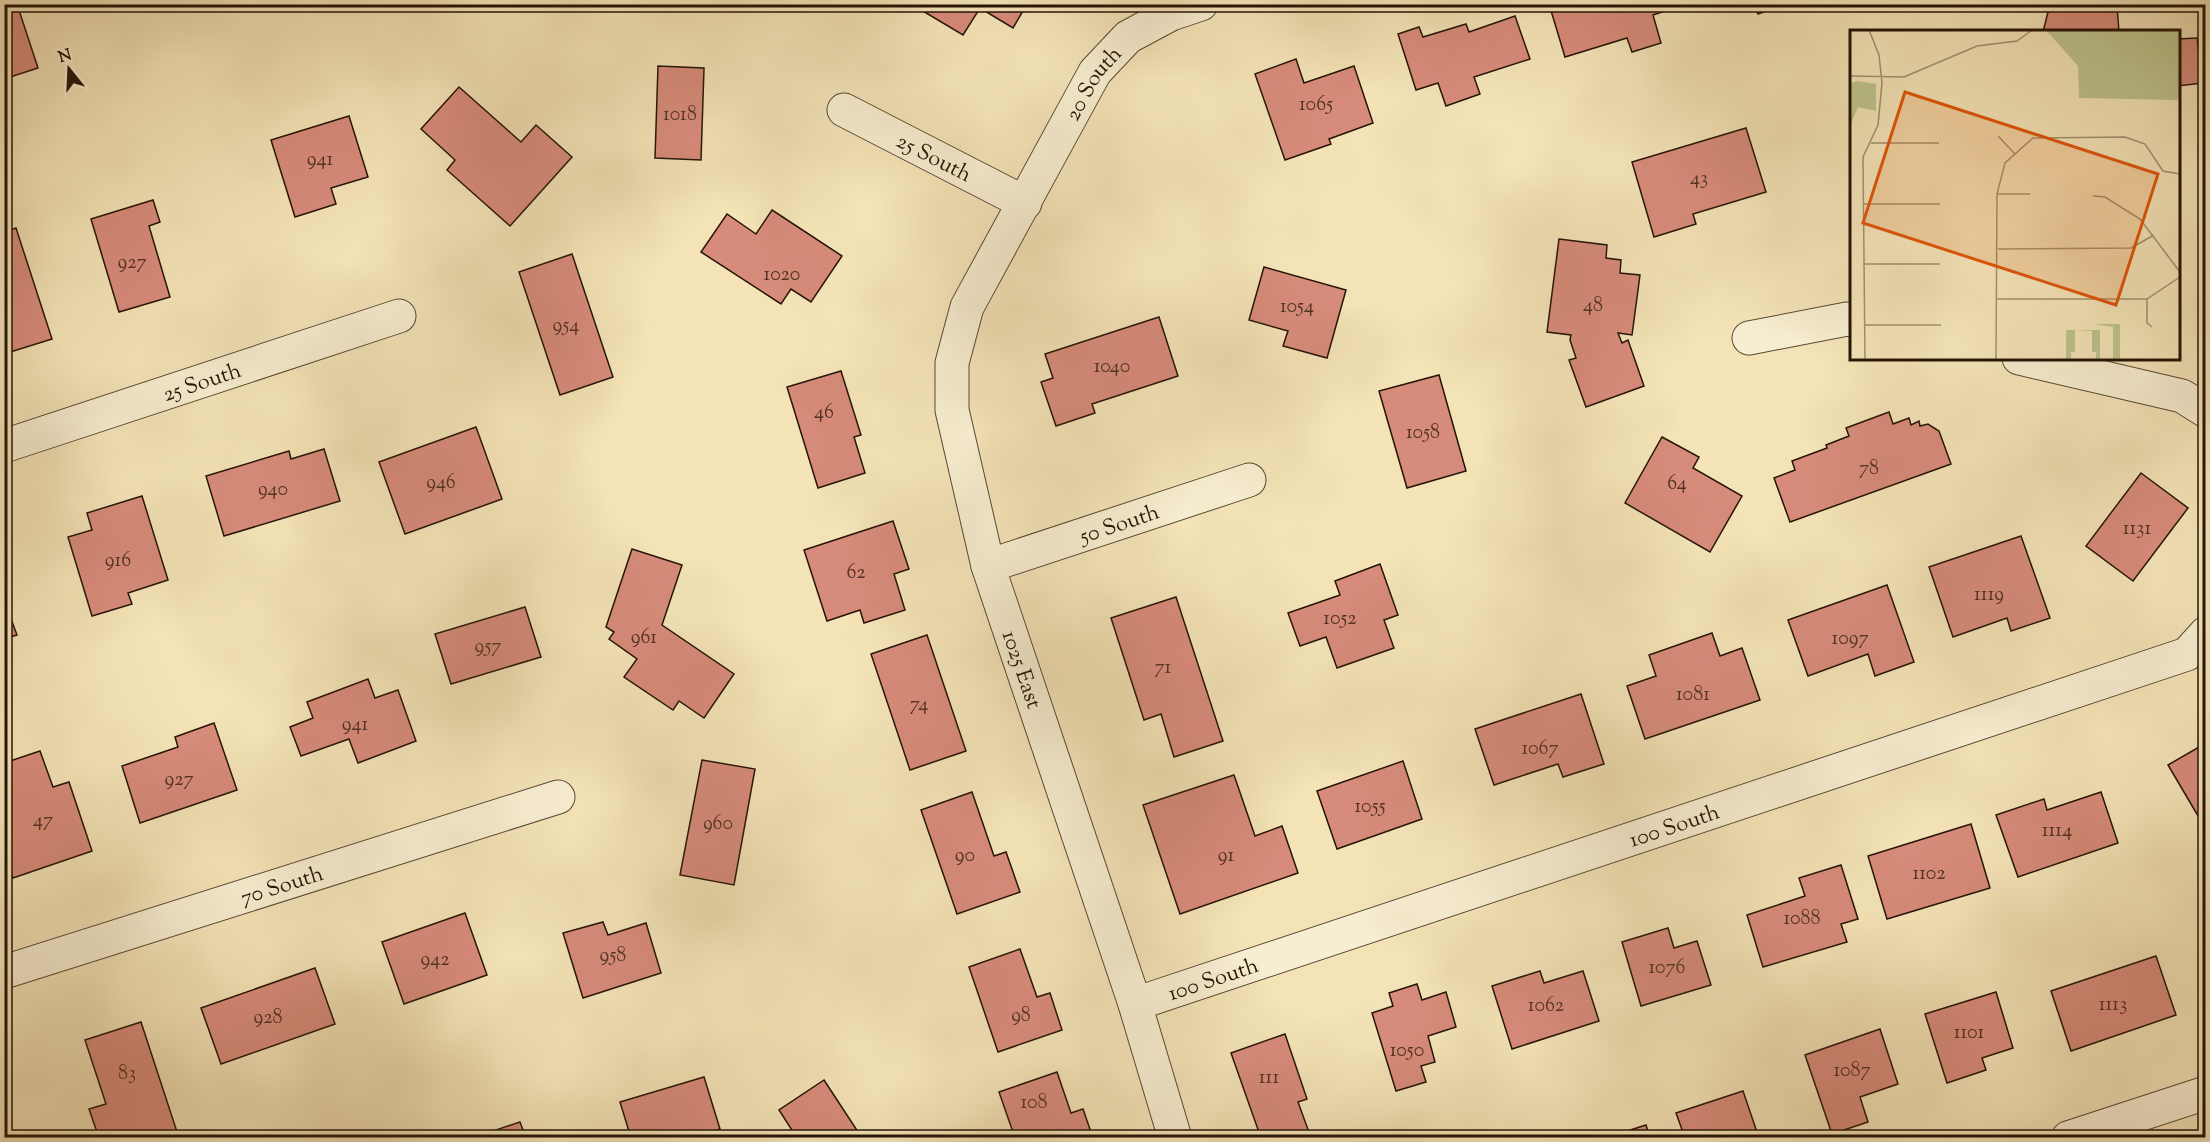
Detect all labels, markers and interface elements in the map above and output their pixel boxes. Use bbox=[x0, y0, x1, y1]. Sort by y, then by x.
inset map bbox=[1850, 30, 2180, 360]
north arrow bbox=[39, 39, 99, 99]
street label: 20 South bbox=[1058, 40, 1131, 128]
text: N bbox=[56, 44, 75, 70]
house number: 1065 bbox=[1299, 91, 1333, 120]
house number: 1018 bbox=[663, 101, 697, 130]
street label: 25 South bbox=[890, 127, 977, 192]
house number: 941 bbox=[307, 146, 333, 175]
house number: 43 bbox=[1690, 165, 1708, 194]
house number: 927 bbox=[117, 249, 147, 278]
house number: 1020 bbox=[764, 261, 800, 290]
house number: 48 bbox=[1583, 292, 1603, 321]
house number: 1054 bbox=[1280, 293, 1314, 322]
house number: 954 bbox=[553, 312, 579, 341]
house number: 1040 bbox=[1094, 353, 1130, 382]
street label: 25 South bbox=[159, 356, 246, 412]
house number: 46 bbox=[814, 399, 834, 428]
house number: 1058 bbox=[1406, 419, 1440, 448]
house number: 78 bbox=[1859, 455, 1879, 484]
house number: 946 bbox=[426, 469, 456, 498]
house number: 64 bbox=[1667, 470, 1687, 499]
house number: 940 bbox=[258, 476, 288, 505]
street label: 50 South bbox=[1074, 498, 1164, 554]
house number: 1131 bbox=[2123, 515, 2151, 544]
house number: 916 bbox=[105, 547, 131, 576]
house number: 62 bbox=[846, 559, 866, 588]
house number: 1119 bbox=[1974, 581, 2004, 610]
house number: 1052 bbox=[1323, 605, 1357, 634]
house number: 961 bbox=[631, 624, 657, 653]
house number: 1097 bbox=[1832, 625, 1868, 654]
street label: 1025 East bbox=[992, 627, 1049, 714]
house number: 957 bbox=[475, 633, 501, 662]
house number: 71 bbox=[1155, 654, 1172, 683]
house number: 1081 bbox=[1676, 681, 1710, 710]
house number: 74 bbox=[910, 691, 928, 720]
house number: 941 bbox=[342, 711, 368, 740]
house number: 1067 bbox=[1521, 735, 1559, 764]
house number: 927 bbox=[164, 766, 194, 795]
house number: 1055 bbox=[1354, 793, 1386, 822]
street label: 100 South bbox=[1625, 798, 1724, 857]
house number: 47 bbox=[33, 807, 53, 836]
house number: 960 bbox=[703, 810, 733, 839]
house number: 1114 bbox=[2042, 817, 2072, 846]
house number: 90 bbox=[955, 842, 975, 871]
house number: 91 bbox=[1218, 842, 1234, 871]
street label: 70 South bbox=[237, 859, 328, 915]
house number: 1102 bbox=[1912, 860, 1946, 889]
house number: 1088 bbox=[1783, 905, 1821, 934]
house number: 958 bbox=[600, 942, 626, 971]
house number: 942 bbox=[420, 946, 450, 975]
street label: 100 South bbox=[1164, 951, 1263, 1011]
house number: 1076 bbox=[1648, 954, 1686, 983]
house number: 1113 bbox=[2099, 991, 2127, 1020]
house number: 1062 bbox=[1528, 992, 1564, 1021]
house number: 98 bbox=[1011, 1002, 1031, 1031]
house number: 928 bbox=[253, 1004, 283, 1033]
house number: 1101 bbox=[1954, 1019, 1984, 1048]
house number: 1050 bbox=[1390, 1037, 1424, 1066]
house number: 1087 bbox=[1833, 1057, 1871, 1086]
house number: 83 bbox=[118, 1060, 136, 1089]
house number: 111 bbox=[1259, 1064, 1279, 1093]
house number: 108 bbox=[1020, 1089, 1048, 1118]

